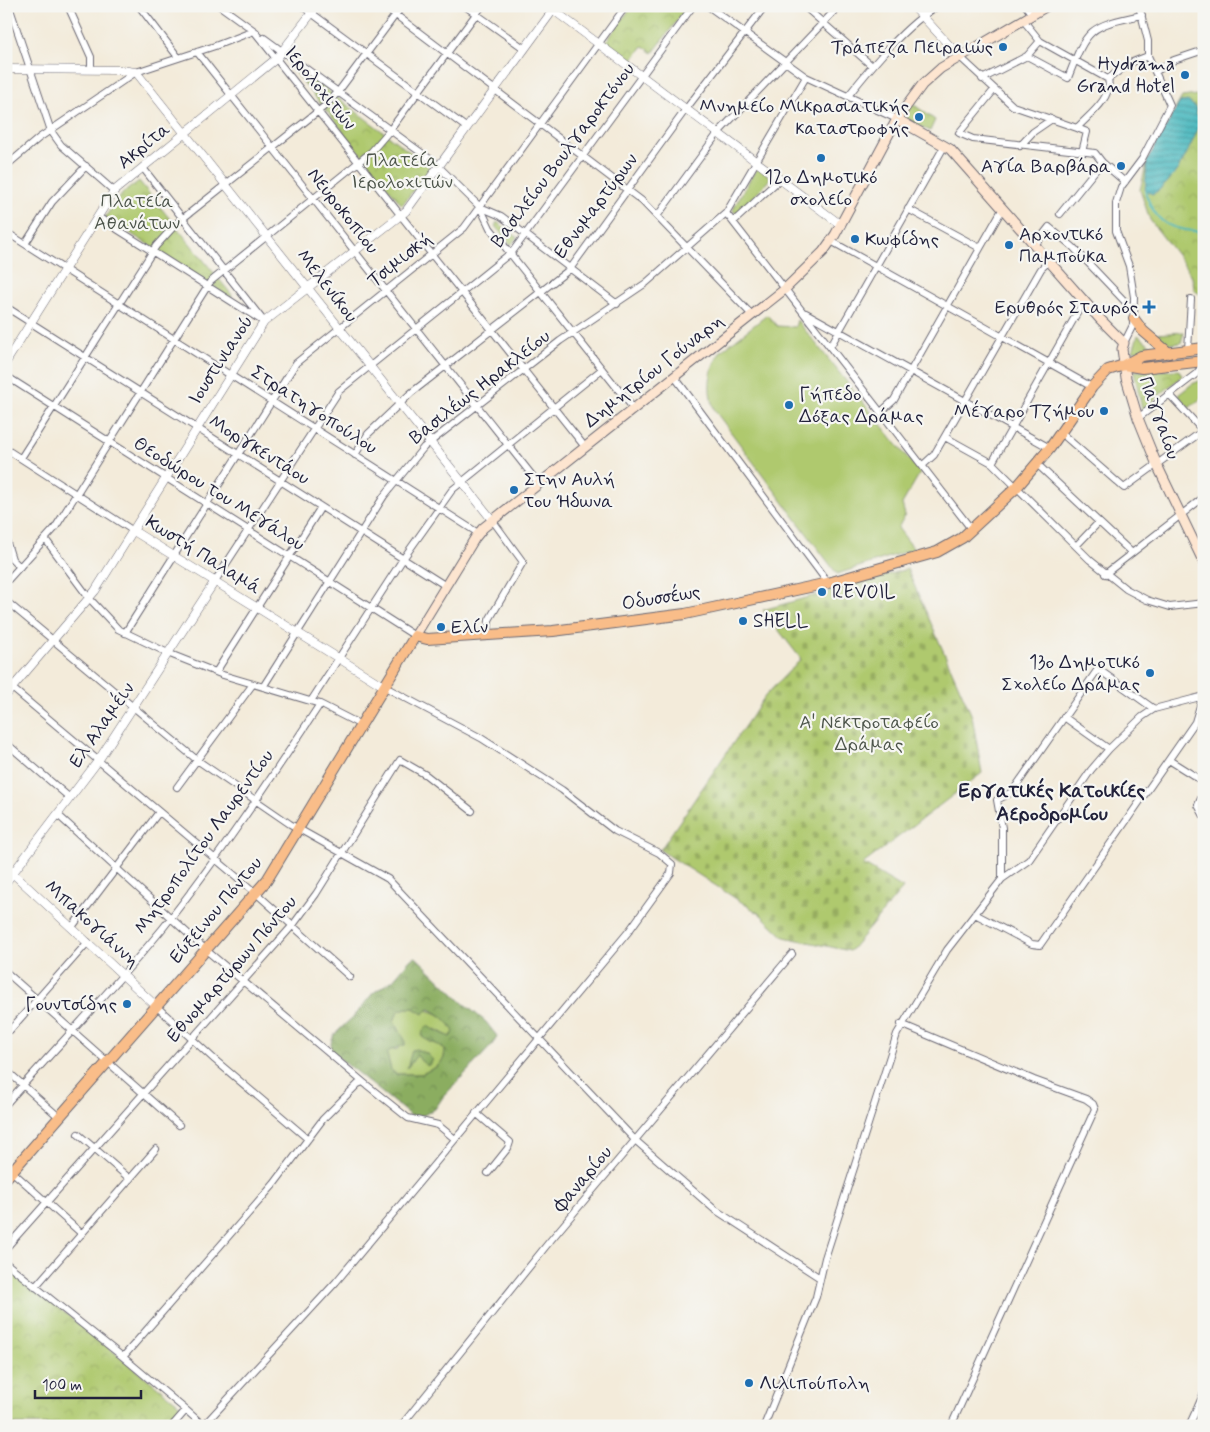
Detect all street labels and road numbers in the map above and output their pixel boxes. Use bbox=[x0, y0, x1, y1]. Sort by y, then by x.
street label: Ιερολοχιτών bbox=[278, 41, 362, 135]
street label: Βασιλείου Βουλγαροκτόνου bbox=[485, 58, 641, 252]
street label: Ακρίτα bbox=[113, 117, 175, 175]
street label: Εθνομαρτύρων bbox=[548, 148, 644, 264]
street label: Νευροκοπίου bbox=[302, 163, 384, 259]
street label: Τσιμισκή bbox=[362, 227, 438, 293]
street label: Μελενίκου bbox=[290, 244, 364, 328]
street label: Δημητρίου Γούναρη bbox=[579, 309, 729, 433]
street label: Ιουστινιανού bbox=[183, 310, 259, 410]
street label: Βασιλέως Ηρακλείου bbox=[404, 324, 556, 450]
street label: Στρατηγοπούλου bbox=[246, 360, 382, 460]
street label: Παγγαίου bbox=[1132, 373, 1186, 463]
street label: Μοργκεντάου bbox=[204, 409, 314, 491]
street label: Θεοδώρου του Μεγάλου bbox=[129, 431, 309, 557]
street label: Κωστή Παλαμά bbox=[140, 509, 266, 601]
street label: Οδυσσέως bbox=[620, 579, 702, 617]
street label: Ελ Αλαμέιν bbox=[63, 677, 141, 773]
street label: Μητροπολίτου Λαυρεντίου bbox=[128, 745, 280, 939]
street label: Εύξεινου Πόντου bbox=[164, 851, 268, 969]
street label: Μπακογιάννη bbox=[39, 874, 145, 974]
street label: Εθνομαρτύρων Πόντου bbox=[161, 890, 303, 1048]
street label: Φαναρίου bbox=[547, 1141, 618, 1218]

